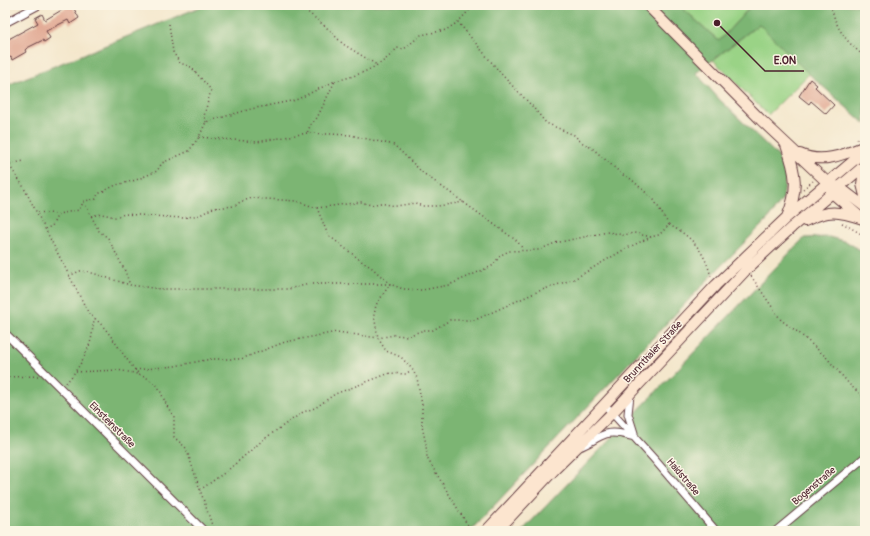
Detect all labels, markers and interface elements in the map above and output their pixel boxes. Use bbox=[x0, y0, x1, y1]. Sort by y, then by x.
callout: E.ON bbox=[765, 48, 804, 71]
text: E.ON bbox=[774, 54, 797, 67]
street label: Brunnthaler Straße bbox=[621, 318, 685, 385]
street label: Einsteinstraße bbox=[87, 400, 138, 451]
street label: Haidstraße bbox=[664, 456, 702, 498]
street label: Bogenstraße bbox=[790, 464, 838, 508]

